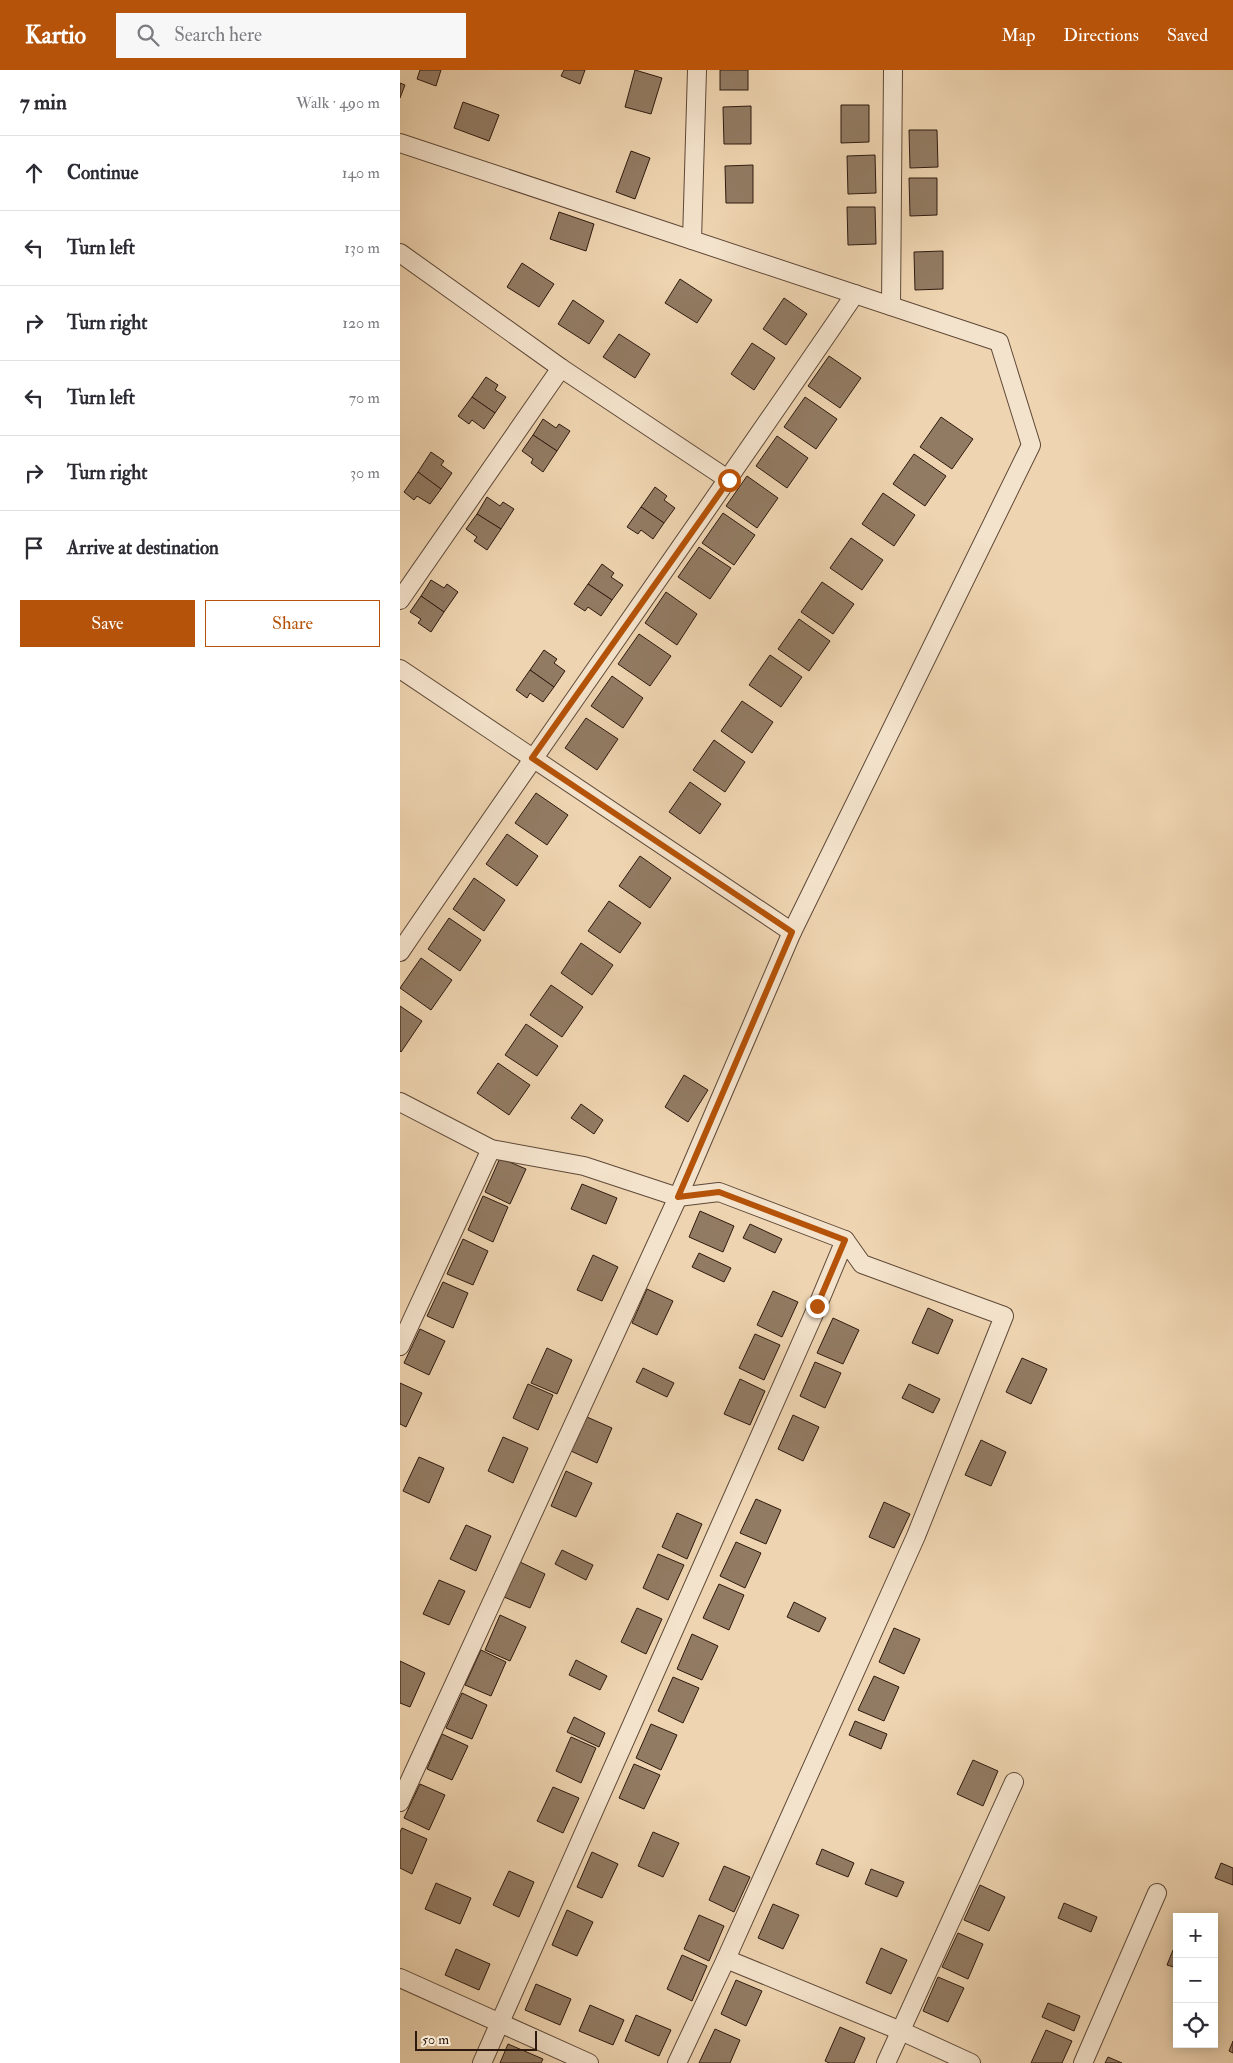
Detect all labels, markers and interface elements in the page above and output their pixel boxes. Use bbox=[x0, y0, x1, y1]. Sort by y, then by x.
search box bbox=[116, 13, 466, 58]
text: Kartio bbox=[25, 20, 86, 51]
icon: search bbox=[134, 21, 162, 49]
text: Search here bbox=[174, 23, 262, 47]
text: Map bbox=[1002, 24, 1035, 47]
text: Directions bbox=[1063, 24, 1139, 47]
text: Saved bbox=[1167, 24, 1208, 47]
text: 7 min bbox=[20, 89, 67, 116]
text: Walk · 490 m bbox=[296, 93, 380, 113]
icon: ahead bbox=[20, 159, 48, 187]
text: Continue bbox=[67, 161, 138, 185]
text: 140 m bbox=[342, 163, 380, 183]
icon: left bbox=[20, 234, 48, 262]
text: Turn left bbox=[67, 236, 135, 260]
text: 130 m bbox=[344, 238, 380, 258]
icon: right bbox=[20, 309, 48, 337]
text: Turn right bbox=[67, 311, 147, 335]
text: 120 m bbox=[342, 313, 380, 333]
icon: left bbox=[20, 384, 48, 412]
text: Turn left bbox=[67, 386, 135, 410]
text: 70 m bbox=[349, 388, 380, 408]
icon: right bbox=[20, 459, 48, 487]
text: Turn right bbox=[67, 461, 147, 485]
text: 30 m bbox=[350, 463, 380, 483]
route start bbox=[718, 469, 741, 492]
icon: arrive bbox=[20, 534, 48, 562]
text: Arrive at destination bbox=[67, 536, 219, 560]
button: Save bbox=[20, 600, 195, 647]
button: Share bbox=[205, 600, 380, 647]
route end bbox=[806, 1295, 829, 1318]
map controls bbox=[1173, 1913, 1218, 2048]
button: + bbox=[1173, 1913, 1218, 1958]
button: − bbox=[1173, 1958, 1218, 2003]
button: locate bbox=[1173, 2003, 1218, 2048]
scale bar bbox=[415, 2028, 538, 2051]
text: 50 m bbox=[422, 2031, 449, 2048]

